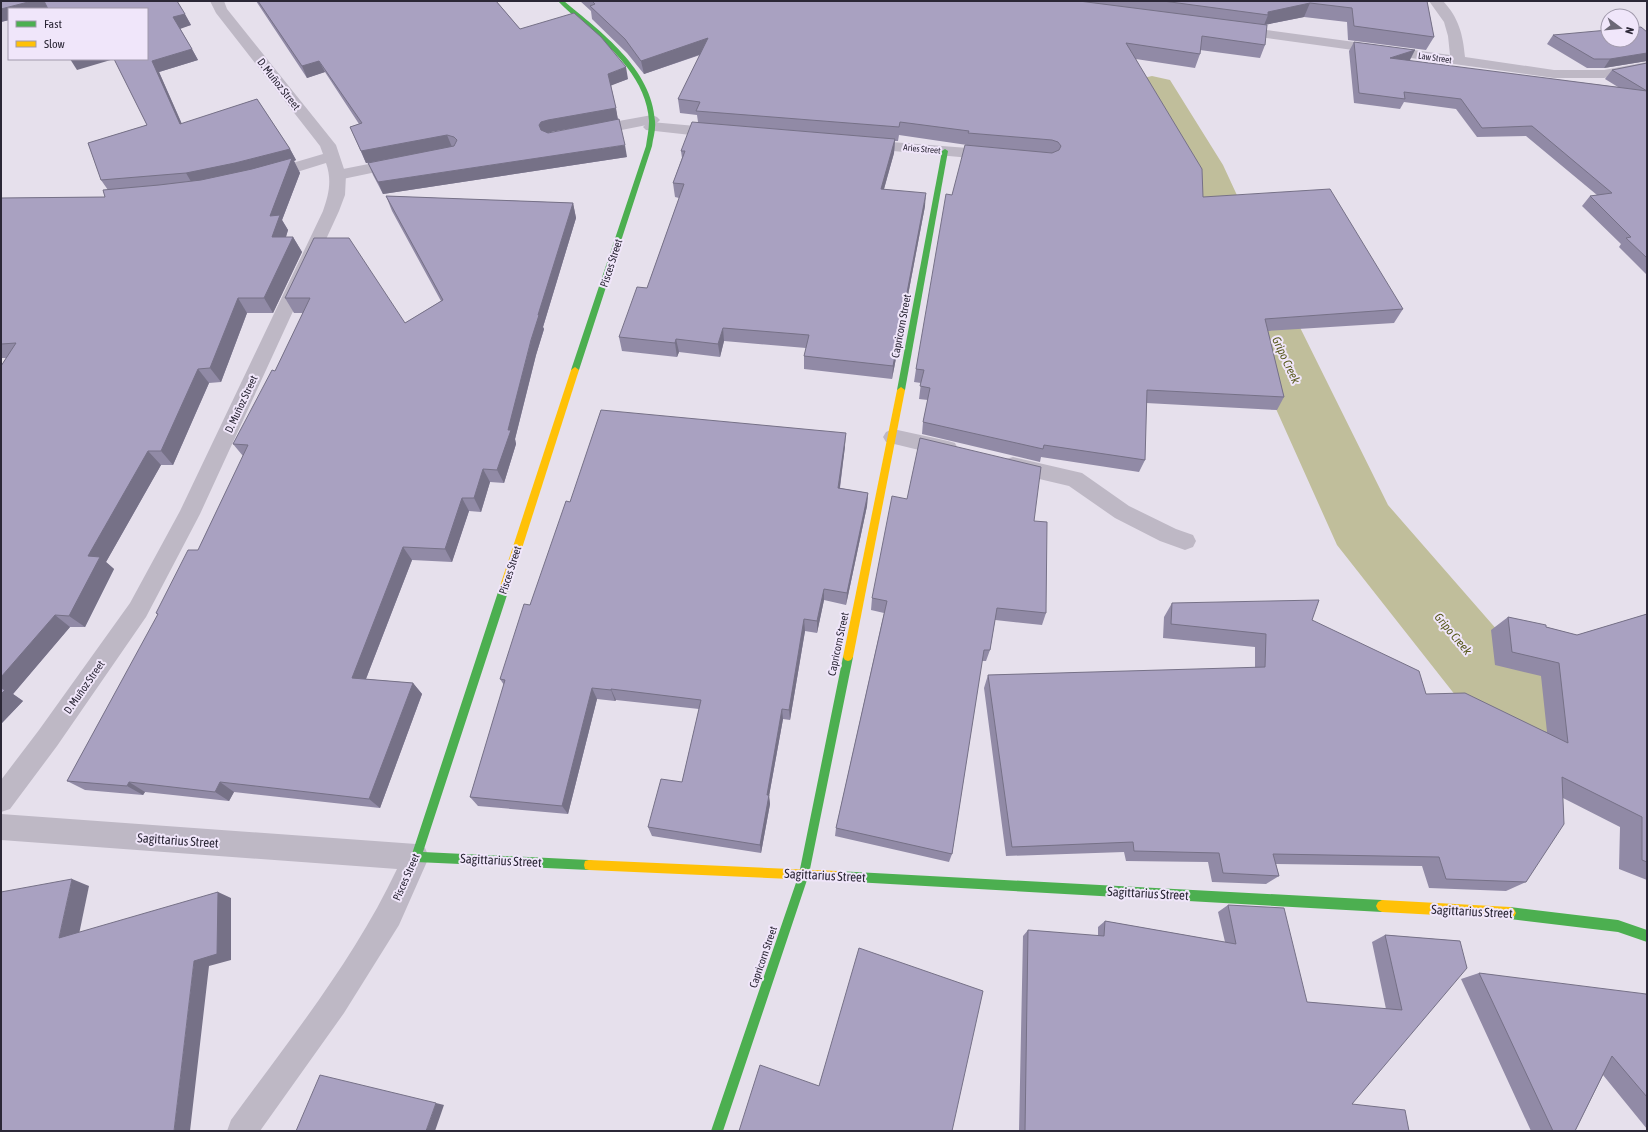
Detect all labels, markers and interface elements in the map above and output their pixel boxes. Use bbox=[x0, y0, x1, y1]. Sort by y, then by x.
legend bbox=[8, 8, 148, 60]
north arrow bbox=[1600, 8, 1640, 48]
text: Fast bbox=[44, 17, 62, 31]
text: N bbox=[1623, 26, 1636, 36]
text: Slow bbox=[44, 37, 65, 51]
street label: Law Street bbox=[1417, 51, 1453, 65]
street label: D. Muñoz Street bbox=[255, 56, 303, 112]
street label: Aries Street bbox=[903, 142, 941, 156]
street label: Pisces Street bbox=[598, 237, 624, 289]
street label: Capricorn Street bbox=[889, 293, 913, 359]
water label: Gripo Creek bbox=[1269, 334, 1303, 386]
street label: D. Muñoz Street bbox=[222, 373, 260, 435]
street label: Pisces Street bbox=[497, 544, 523, 596]
water label: Gripo Creek bbox=[1432, 610, 1475, 658]
street label: Capricorn Street bbox=[825, 611, 851, 677]
street label: D. Muñoz Street bbox=[61, 658, 107, 716]
street label: Sagittarius Street bbox=[137, 830, 219, 851]
street label: Sagittarius Street bbox=[460, 851, 542, 870]
street label: Pisces Street bbox=[390, 852, 422, 902]
street label: Sagittarius Street bbox=[784, 866, 866, 885]
street label: Sagittarius Street bbox=[1107, 884, 1189, 903]
street label: Sagittarius Street bbox=[1431, 902, 1513, 921]
street label: Capricorn Street bbox=[747, 925, 779, 989]

